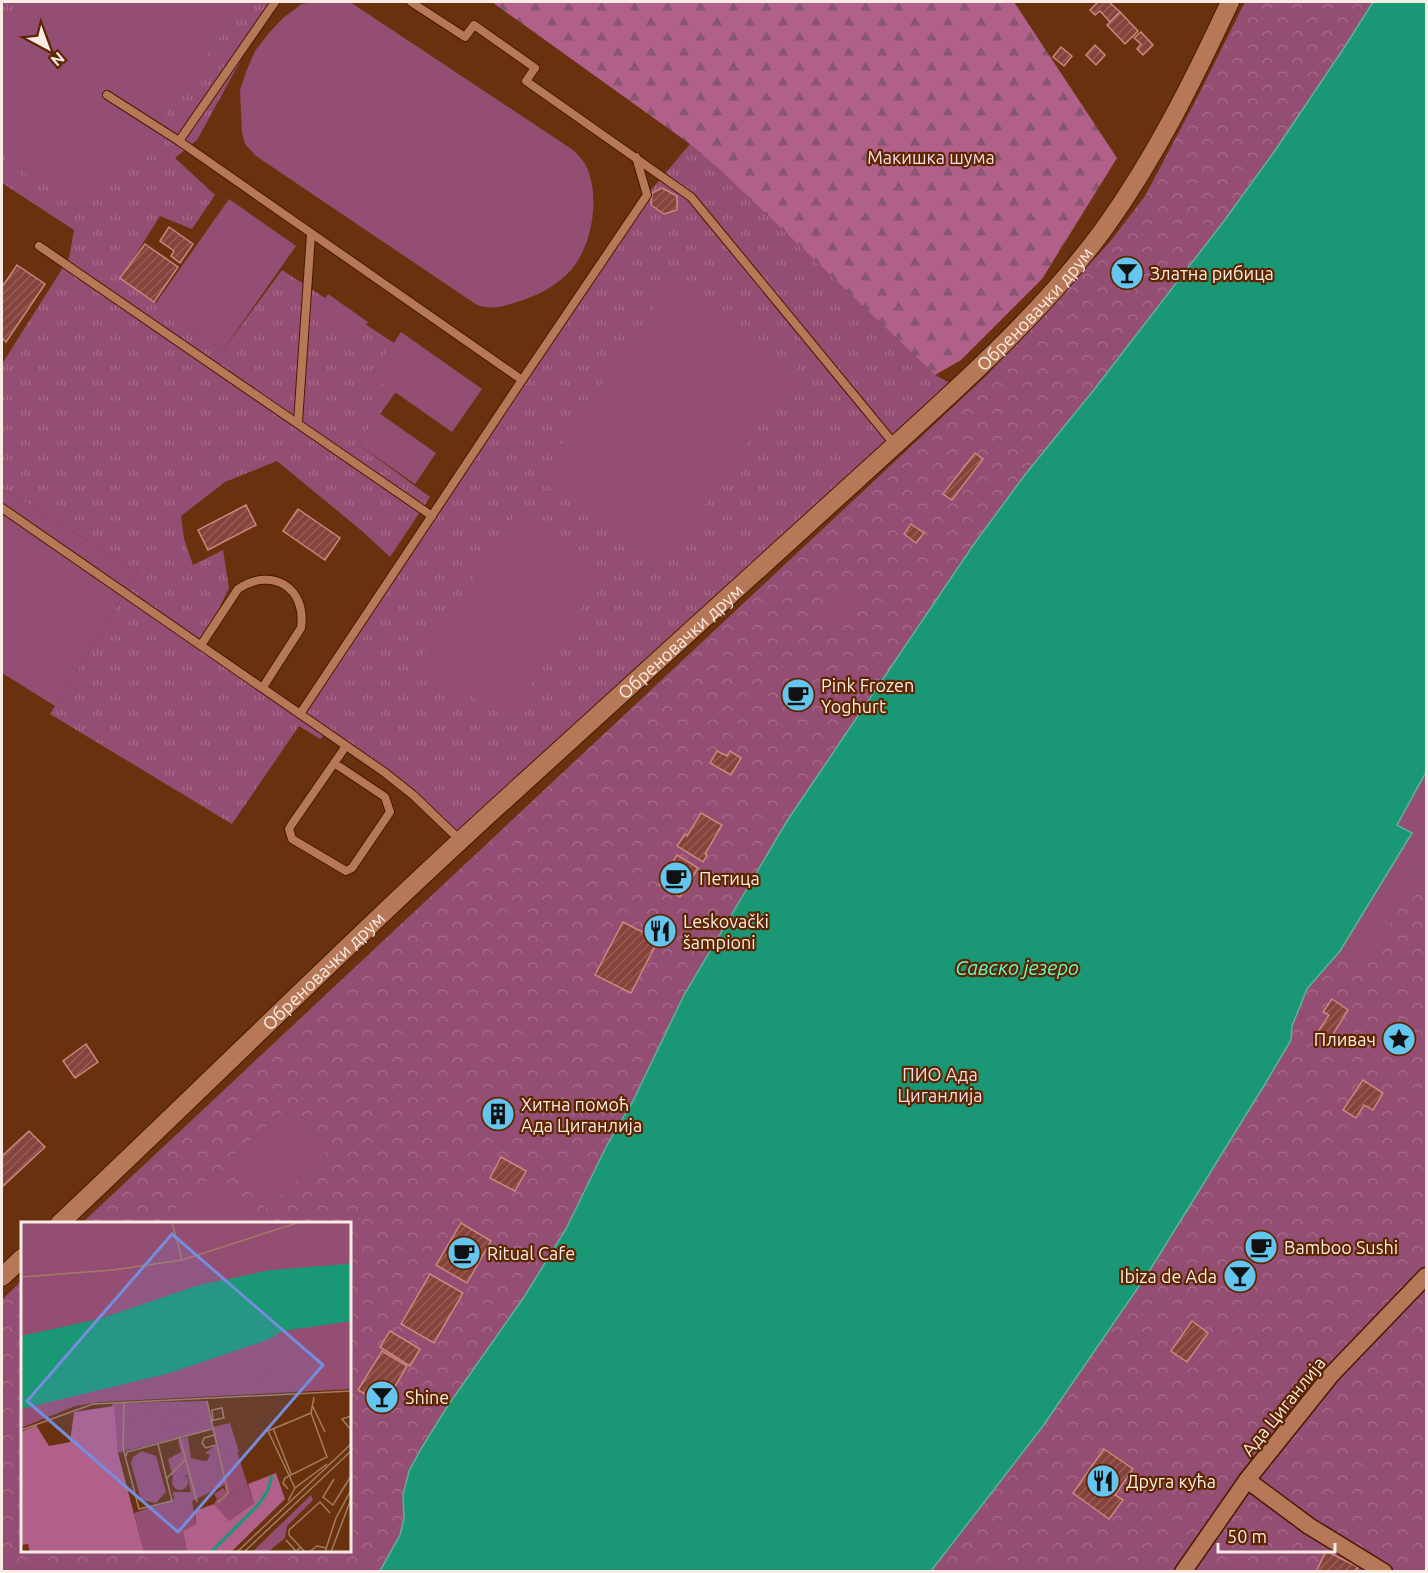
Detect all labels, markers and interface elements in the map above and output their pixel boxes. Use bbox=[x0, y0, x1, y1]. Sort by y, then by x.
north arrow bbox=[18, 18, 78, 78]
text: N bbox=[47, 49, 68, 70]
park label: Макишка шума bbox=[867, 147, 995, 167]
street label: Обреновачки друм bbox=[972, 243, 1097, 375]
bar icon: Златна рибица bbox=[1109, 255, 1145, 291]
place label: Златна рибица bbox=[1150, 263, 1274, 283]
street label: Обреновачки друм bbox=[614, 579, 747, 703]
place label: Pink Frozen Yoghurt bbox=[821, 675, 914, 716]
cafe icon: Pink Frozen Yoghurt bbox=[780, 677, 816, 713]
cafe icon: Петица bbox=[658, 860, 694, 896]
place label: Петица bbox=[699, 868, 760, 888]
street label: Обреновачки друм bbox=[258, 907, 388, 1034]
place label: Leskovački šampioni bbox=[683, 911, 769, 952]
restaurant icon: Leskovački šampioni bbox=[642, 913, 678, 949]
water label: Савско језеро bbox=[955, 956, 1079, 979]
place icon: Пливач bbox=[1381, 1021, 1417, 1057]
place label: Пливач bbox=[1314, 1029, 1376, 1049]
park label: ПИО Ада Циганлија bbox=[897, 1064, 983, 1105]
place label: Хитна помоћ Ада Циганлија bbox=[521, 1094, 642, 1135]
building icon: Хитна помоћ Ада Циганлија bbox=[480, 1096, 516, 1132]
inset map bbox=[21, 1222, 351, 1552]
cafe icon: Bamboo Sushi bbox=[1243, 1229, 1279, 1265]
cafe icon: Ritual Cafe bbox=[446, 1235, 482, 1271]
place label: Bamboo Sushi bbox=[1284, 1237, 1398, 1257]
place label: Ritual Cafe bbox=[487, 1243, 575, 1263]
bar icon: Ibiza de Ada bbox=[1222, 1258, 1258, 1294]
place label: Ibiza de Ada bbox=[1120, 1266, 1217, 1286]
street label: Ада Циганлија bbox=[1237, 1353, 1329, 1459]
bar icon: Shine bbox=[364, 1379, 400, 1415]
place label: Shine bbox=[405, 1387, 449, 1407]
restaurant icon: Друга кућа bbox=[1085, 1463, 1121, 1499]
place label: Друга кућа bbox=[1126, 1471, 1216, 1491]
scale bar bbox=[1218, 1516, 1335, 1554]
text: 50 m bbox=[1227, 1526, 1267, 1546]

